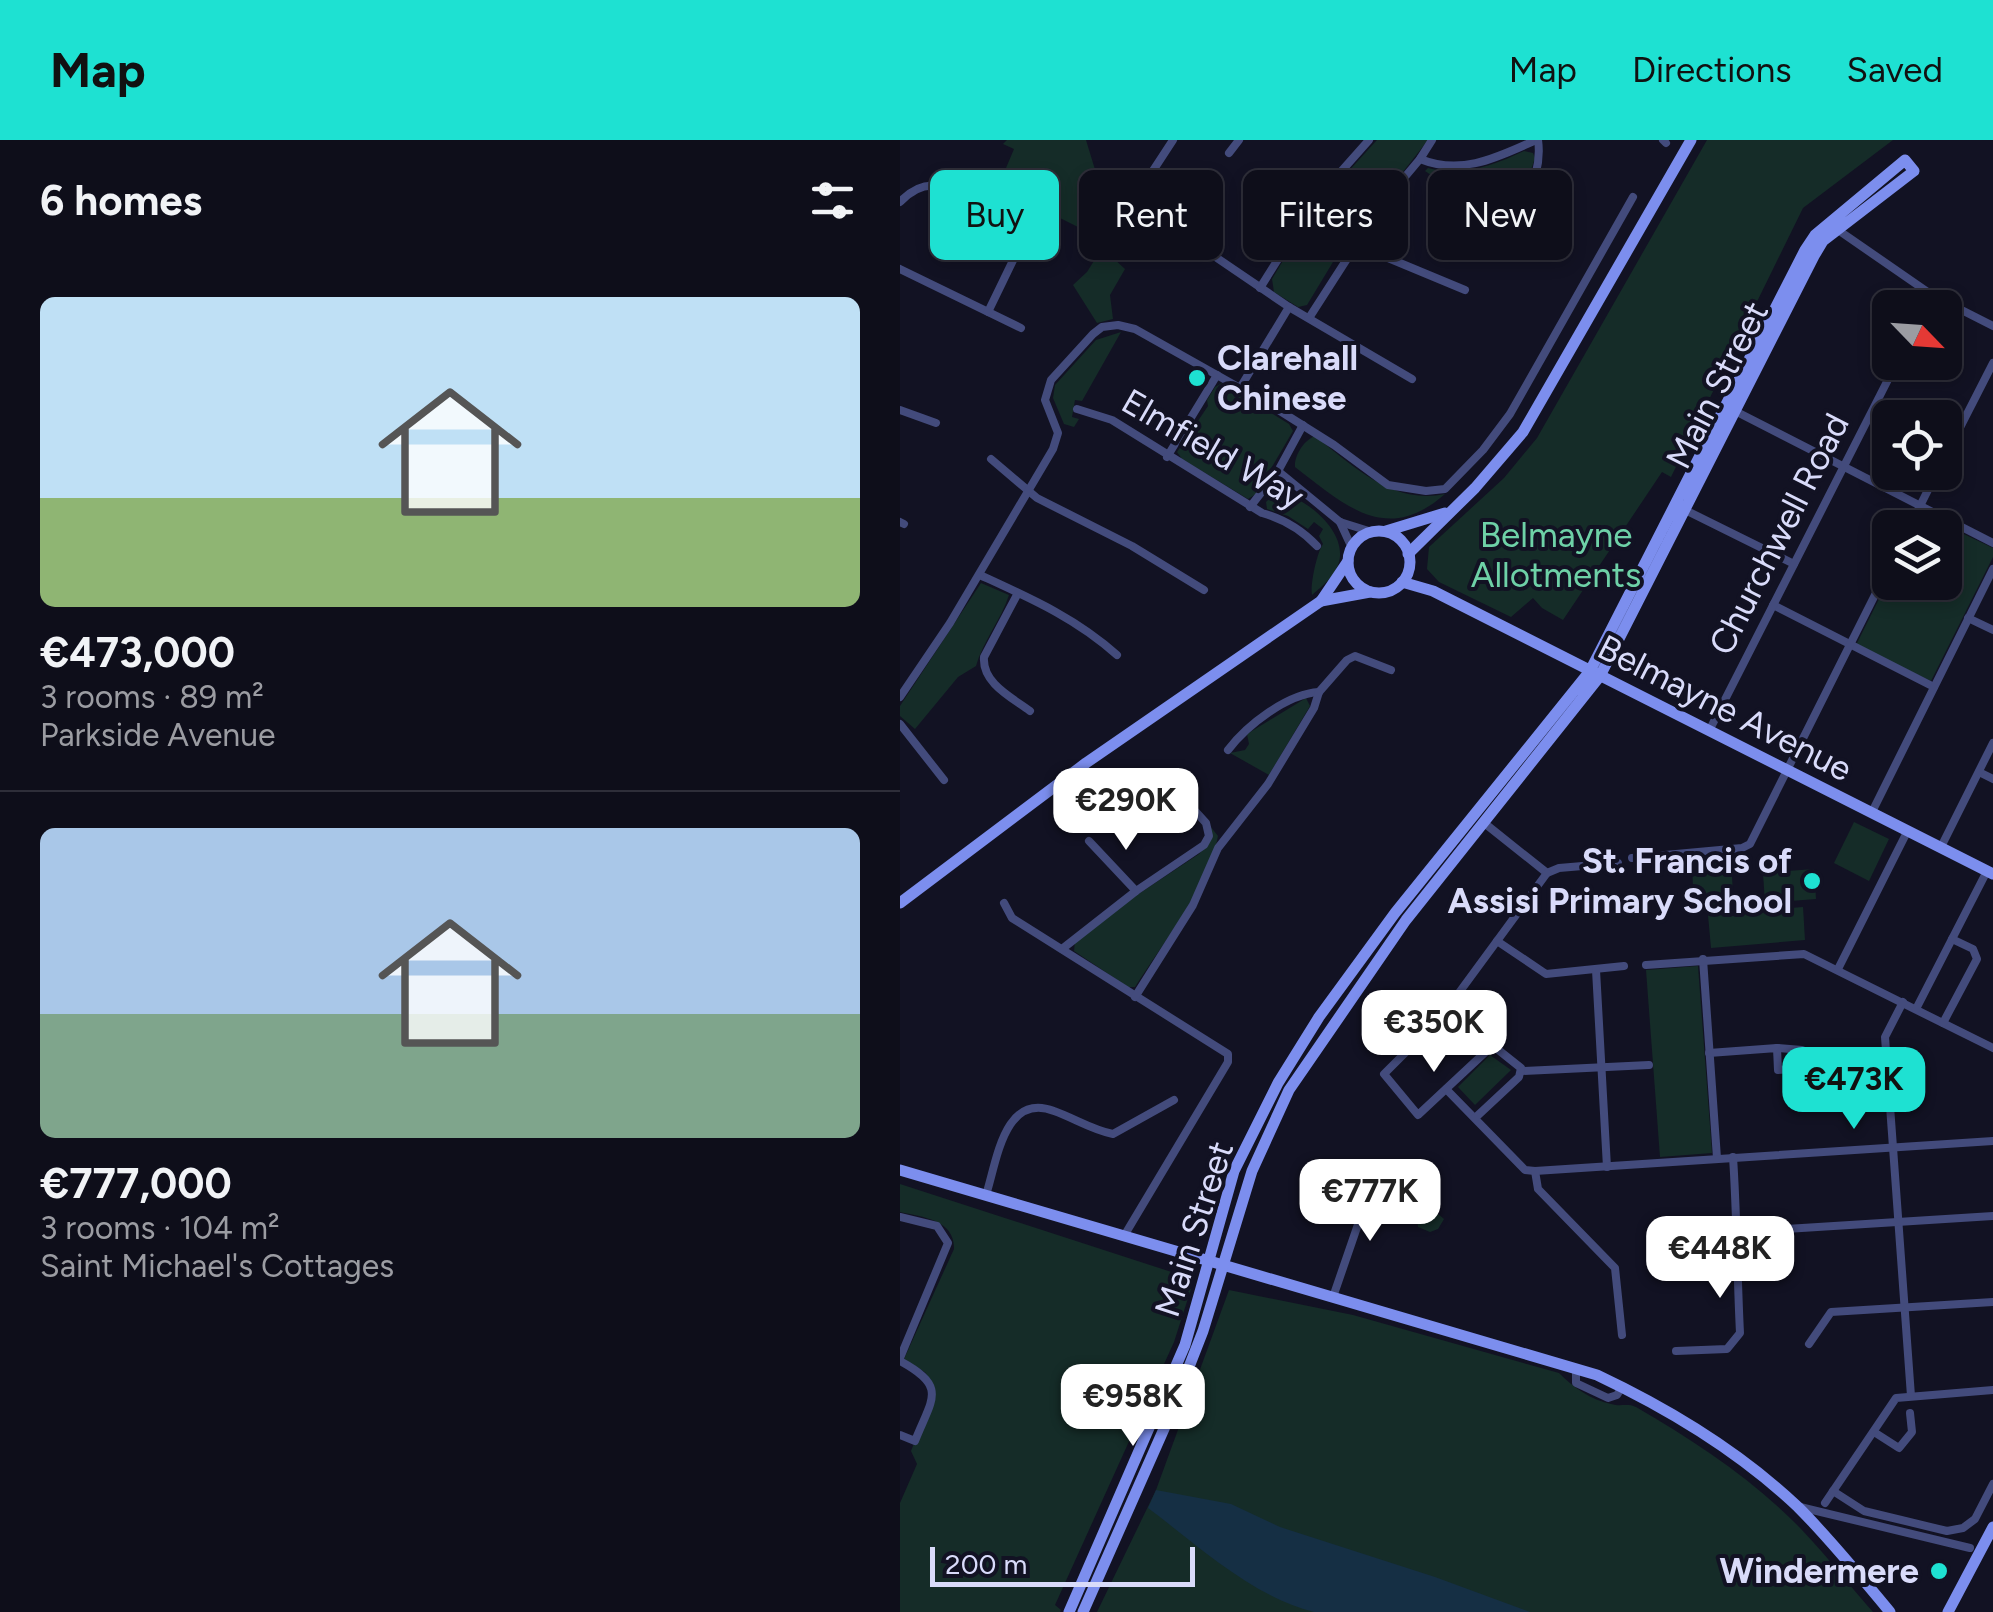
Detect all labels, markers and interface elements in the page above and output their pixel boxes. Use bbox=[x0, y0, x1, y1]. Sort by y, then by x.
text: Map bbox=[50, 41, 146, 99]
text: Map bbox=[1509, 49, 1577, 91]
text: Directions bbox=[1632, 49, 1792, 91]
text: Saved bbox=[1847, 49, 1943, 91]
chip: Buy bbox=[930, 170, 1059, 260]
chip: Rent bbox=[1079, 170, 1223, 260]
chip: Filters bbox=[1243, 170, 1408, 260]
chip: New bbox=[1428, 170, 1572, 260]
icon: filters bbox=[805, 173, 860, 228]
text: 6 homes bbox=[40, 175, 202, 226]
north arrow bbox=[1872, 290, 1962, 380]
map controls bbox=[1872, 290, 1962, 600]
street label: Main Street bbox=[1657, 294, 1777, 476]
place label: Clarehall Chinese bbox=[1217, 337, 1358, 419]
icon: home bbox=[360, 362, 540, 542]
marker: Clarehall Chinese bbox=[1186, 367, 1208, 389]
street label: Elmfield Way bbox=[1114, 380, 1312, 518]
button: locate bbox=[1872, 400, 1962, 490]
street label: Churchwell Road bbox=[1700, 406, 1858, 662]
button: layers bbox=[1872, 510, 1962, 600]
park label: Belmayne Allotments bbox=[1471, 514, 1641, 596]
street label: Belmayne Avenue bbox=[1591, 626, 1859, 790]
text: €473,000 bbox=[40, 627, 235, 678]
text: 3 rooms · 89 m² bbox=[40, 678, 264, 716]
text: Parkside Avenue bbox=[40, 716, 276, 754]
pin: €290K bbox=[1056, 768, 1196, 853]
text: €290K bbox=[1075, 781, 1177, 819]
place label: St. Francis of Assisi Primary School bbox=[1447, 840, 1792, 922]
marker: St. Francis of Assisi Primary School bbox=[1801, 870, 1823, 892]
icon: home bbox=[360, 893, 540, 1073]
pin: €350K bbox=[1364, 990, 1504, 1075]
text: €350K bbox=[1384, 1003, 1484, 1041]
pin: €473K bbox=[1784, 1047, 1924, 1132]
text: €473K bbox=[1804, 1060, 1904, 1098]
street label: Main Street bbox=[1146, 1136, 1242, 1322]
text: €777,000 bbox=[40, 1158, 232, 1209]
pin: €777K bbox=[1300, 1159, 1440, 1244]
text: €777K bbox=[1322, 1172, 1418, 1210]
text: 3 rooms · 104 m² bbox=[40, 1209, 280, 1247]
pin: €448K bbox=[1650, 1216, 1790, 1301]
text: €448K bbox=[1668, 1229, 1772, 1267]
text: Saint Michael's Cottages bbox=[40, 1247, 394, 1285]
pin: €958K bbox=[1063, 1364, 1203, 1449]
text: €958K bbox=[1083, 1377, 1183, 1415]
scale bar bbox=[930, 1542, 1195, 1586]
text: 200 m bbox=[945, 1547, 1027, 1581]
place label: Windermere bbox=[1719, 1550, 1919, 1592]
marker: Windermere bbox=[1928, 1560, 1950, 1582]

